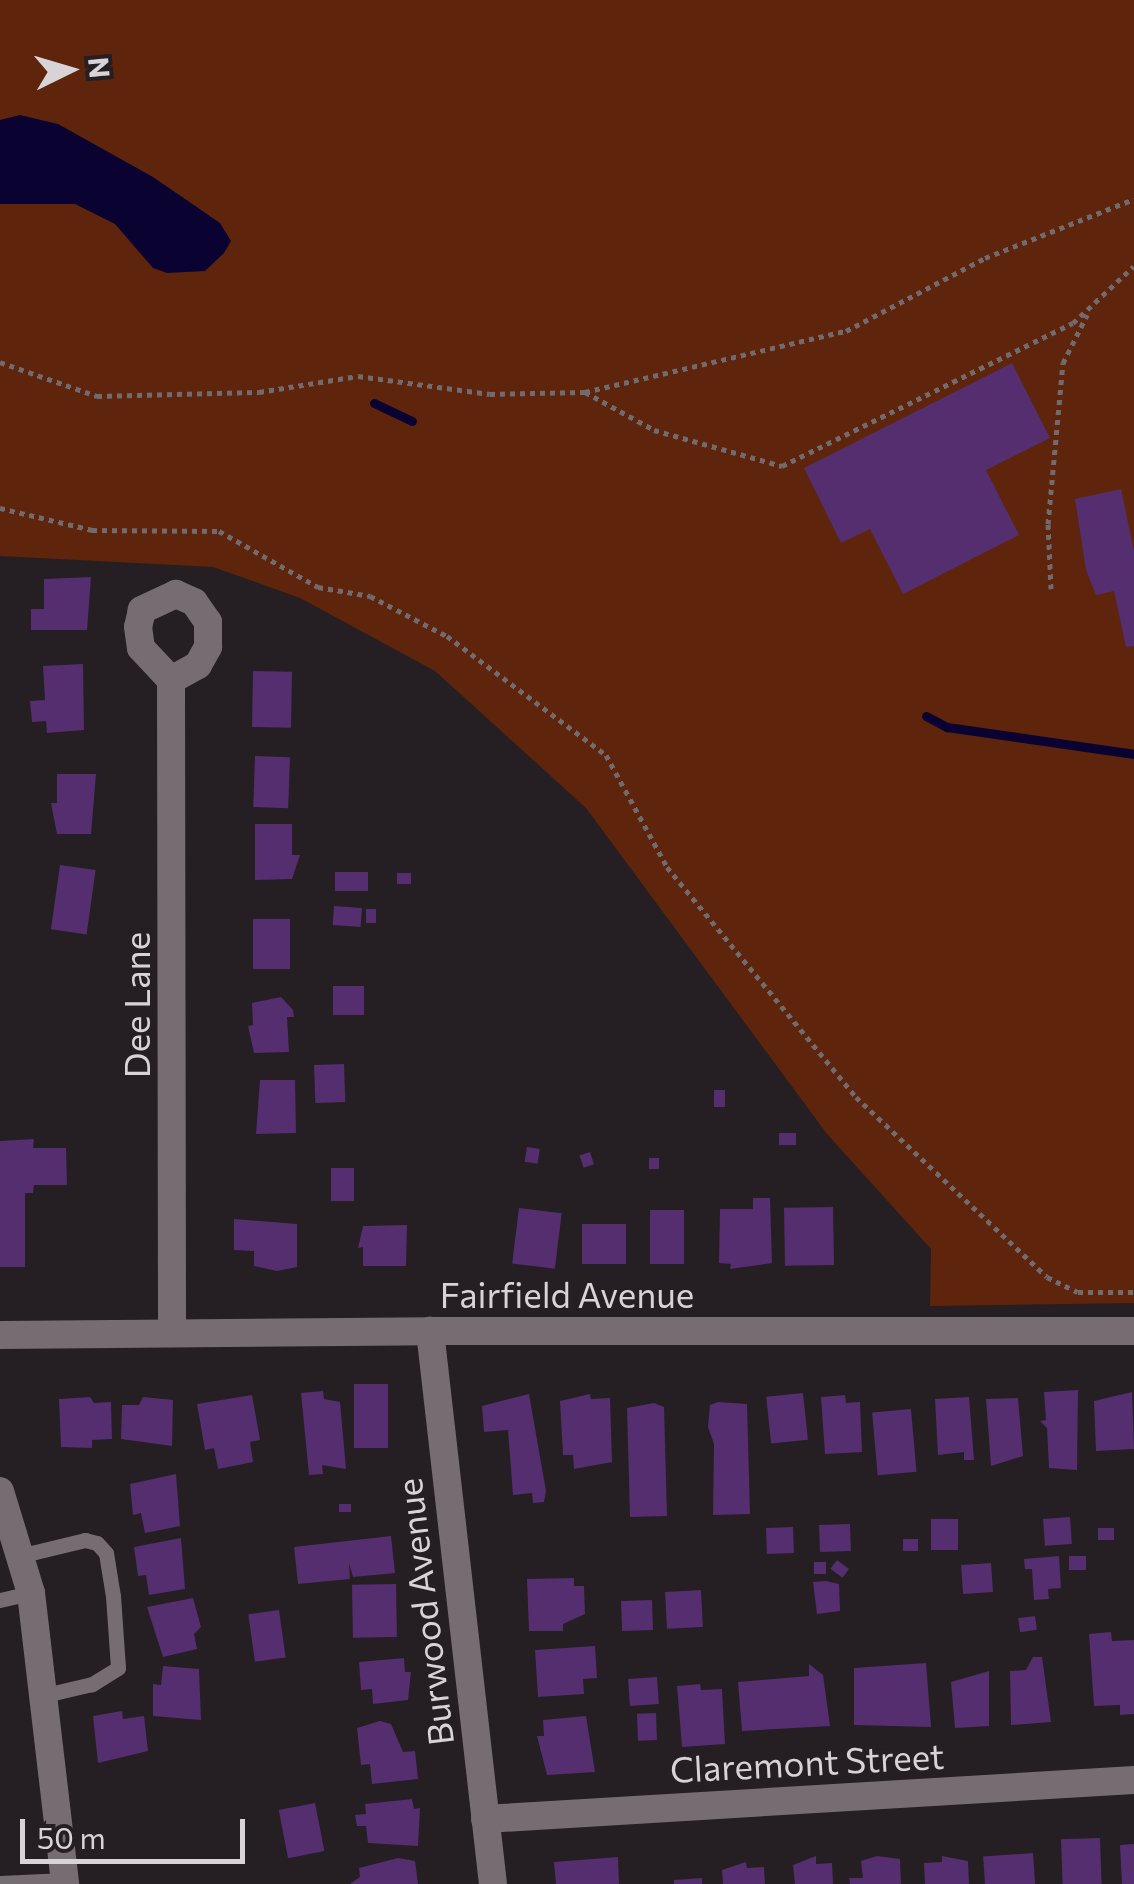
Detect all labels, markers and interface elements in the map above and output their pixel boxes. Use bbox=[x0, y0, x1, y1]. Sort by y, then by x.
north arrow bbox=[20, 20, 120, 120]
text: N bbox=[82, 55, 118, 79]
street label: Dee Lane bbox=[115, 932, 157, 1078]
street label: Fairfield Avenue bbox=[440, 1273, 694, 1315]
street label: Burwood Avenue bbox=[387, 1476, 461, 1748]
street label: Claremont Street bbox=[669, 1734, 945, 1790]
scale bar bbox=[25, 1799, 250, 1861]
text: 50 m bbox=[37, 1818, 106, 1855]

